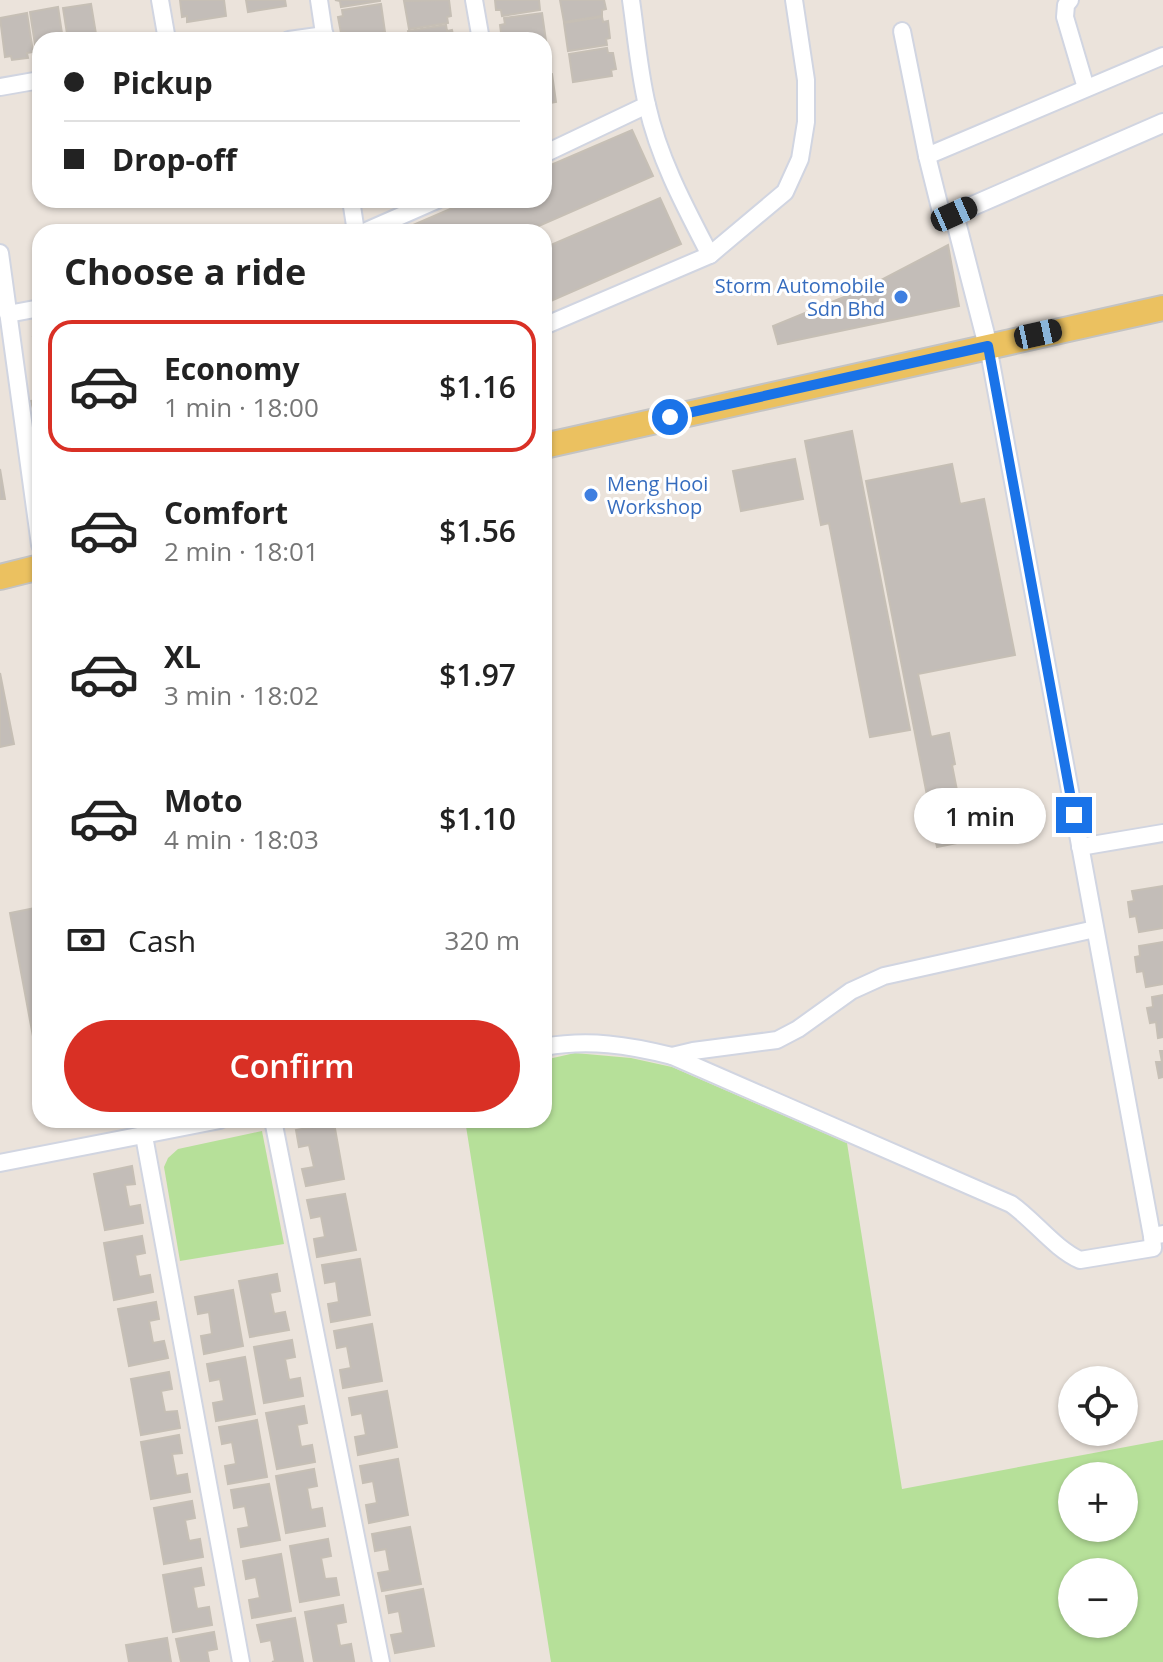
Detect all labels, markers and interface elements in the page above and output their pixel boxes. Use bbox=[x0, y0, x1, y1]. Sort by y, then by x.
text: Pickup bbox=[112, 62, 213, 103]
text: Drop-off bbox=[112, 139, 237, 180]
car bbox=[927, 193, 981, 235]
text: Choose a ride bbox=[64, 247, 306, 296]
place label: Storm Automobile Sdn Bhd bbox=[715, 272, 885, 322]
marker: Storm Automobile Sdn Bhd bbox=[892, 288, 910, 306]
car bbox=[1012, 317, 1064, 351]
text: Economy bbox=[164, 348, 300, 389]
icon: car bbox=[68, 350, 140, 422]
text: $1.16 bbox=[439, 366, 516, 407]
text: 1 min · 18:00 bbox=[164, 389, 319, 425]
route start bbox=[652, 399, 688, 435]
place label: Meng Hooi Workshop bbox=[607, 470, 708, 520]
marker: Meng Hooi Workshop bbox=[582, 486, 600, 504]
text: Comfort bbox=[164, 492, 288, 533]
icon: car bbox=[68, 494, 140, 566]
text: $1.56 bbox=[439, 510, 516, 551]
text: 2 min · 18:01 bbox=[164, 533, 319, 569]
text: XL bbox=[164, 636, 201, 677]
icon: car bbox=[68, 638, 140, 710]
text: $1.97 bbox=[439, 654, 516, 695]
text: 3 min · 18:02 bbox=[164, 677, 319, 713]
text: Moto bbox=[164, 780, 242, 821]
icon: car bbox=[68, 782, 140, 854]
callout: 1 min bbox=[914, 787, 1046, 843]
route end bbox=[1056, 797, 1092, 833]
text: $1.10 bbox=[439, 798, 516, 839]
text: 1 min bbox=[945, 798, 1015, 834]
text: 4 min · 18:03 bbox=[164, 821, 319, 857]
icon: cash bbox=[64, 918, 108, 962]
text: Cash bbox=[128, 920, 196, 961]
text: 320 m bbox=[445, 922, 520, 958]
button: Confirm bbox=[64, 1020, 520, 1112]
map controls bbox=[1058, 1366, 1138, 1638]
button: locate bbox=[1058, 1366, 1138, 1446]
button: + bbox=[1058, 1462, 1138, 1542]
button: − bbox=[1058, 1558, 1138, 1638]

